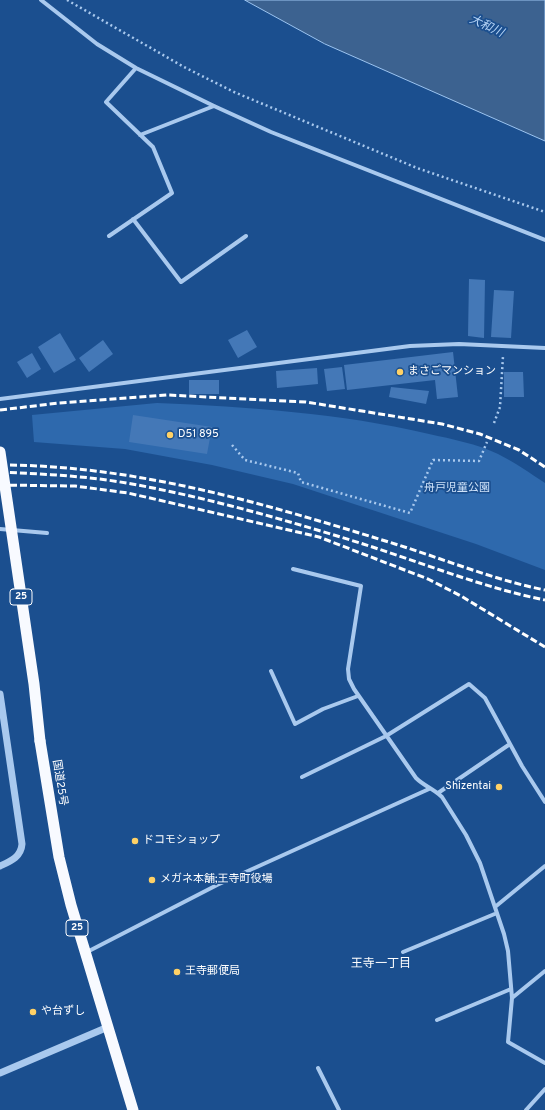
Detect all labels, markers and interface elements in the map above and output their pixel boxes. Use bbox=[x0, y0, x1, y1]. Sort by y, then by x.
water label: 大和川 bbox=[467, 13, 505, 41]
place label: まさごマンション bbox=[408, 365, 496, 379]
marker: まさごマンション bbox=[395, 367, 405, 377]
place label: D51 895 bbox=[178, 428, 219, 442]
marker: D51 895 bbox=[165, 430, 175, 440]
park label: 舟戸児童公園 bbox=[424, 482, 490, 496]
road number: 25 bbox=[10, 589, 32, 605]
street label: 国道25号 bbox=[49, 759, 69, 807]
place label: Shizentai bbox=[445, 780, 491, 794]
marker: Shizentai bbox=[494, 782, 504, 792]
place label: ドコモショップ bbox=[143, 834, 220, 848]
marker: ドコモショップ bbox=[130, 836, 140, 846]
place label: メガネ本舗;王寺町役場 bbox=[160, 873, 272, 887]
marker: メガネ本舗;王寺町役場 bbox=[147, 875, 157, 885]
road number: 25 bbox=[66, 920, 88, 936]
district label: 王寺一丁目 bbox=[351, 958, 411, 972]
place label: 王寺郵便局 bbox=[185, 965, 240, 979]
marker: 王寺郵便局 bbox=[172, 967, 182, 977]
place label: や台ずし bbox=[41, 1005, 85, 1019]
marker: や台ずし bbox=[28, 1007, 38, 1017]

